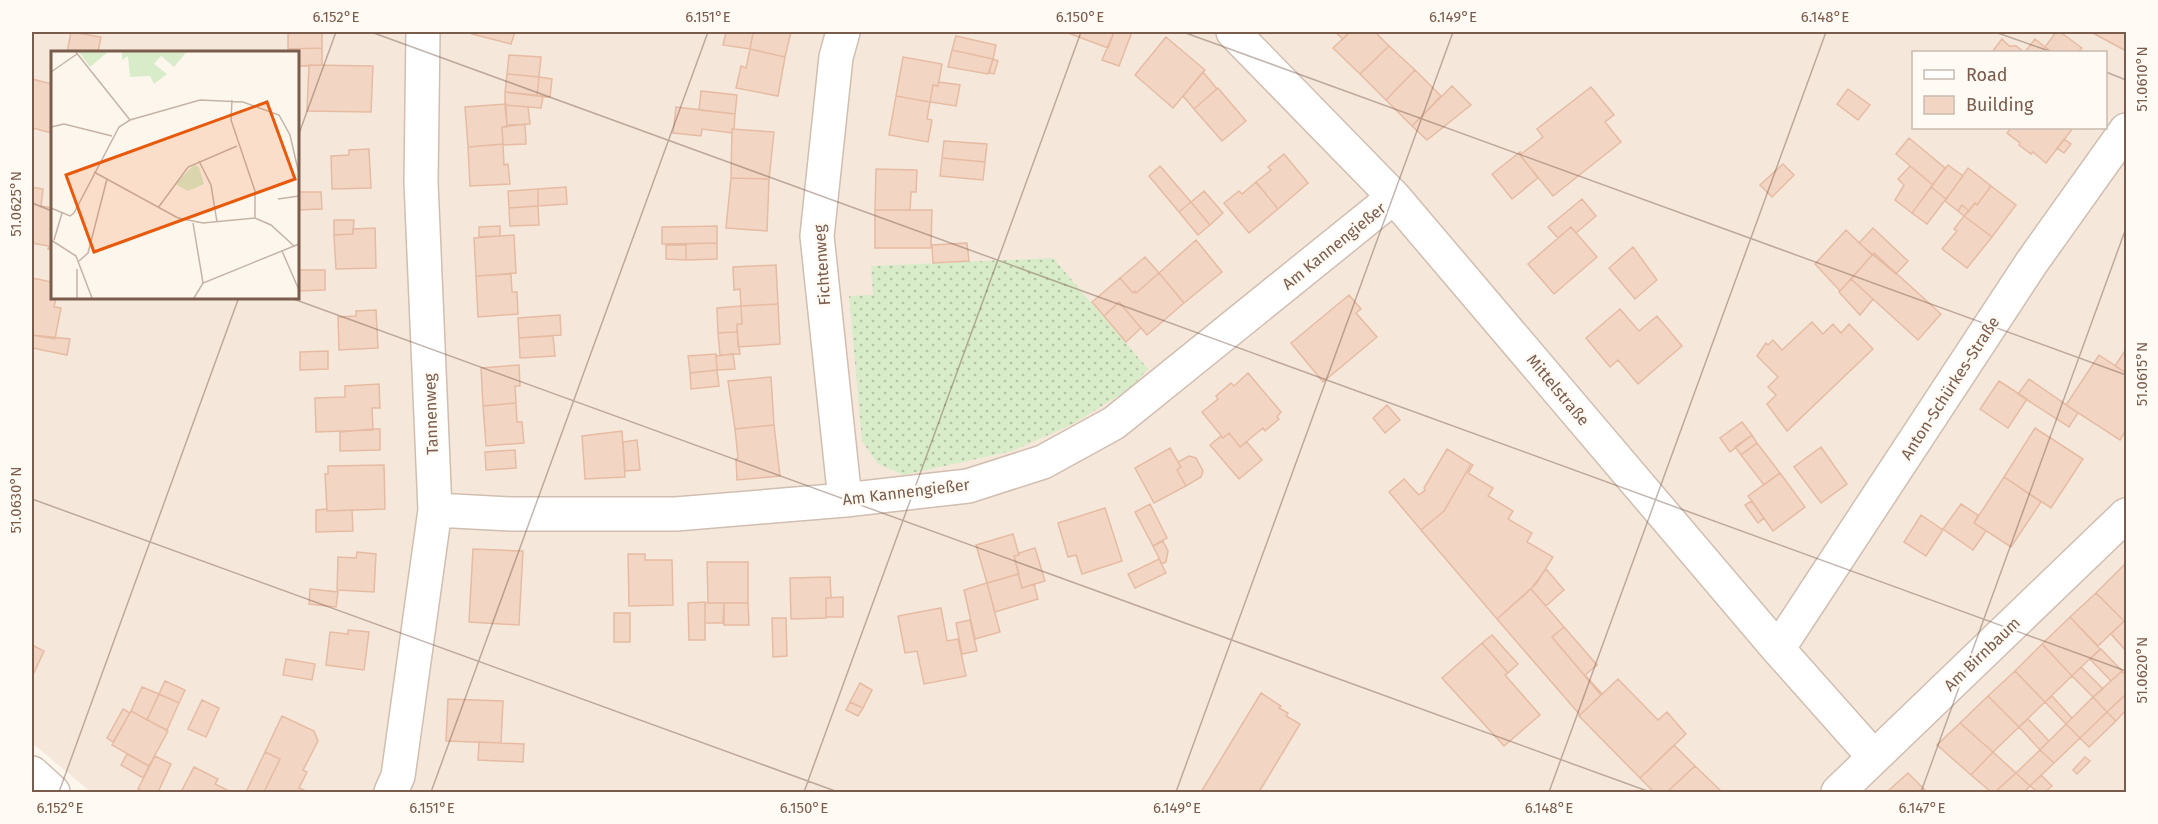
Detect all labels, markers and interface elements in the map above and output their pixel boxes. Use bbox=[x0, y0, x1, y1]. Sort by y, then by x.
text: 6.152°E bbox=[312, 8, 360, 26]
text: 6.151°E bbox=[685, 8, 731, 26]
text: 6.150°E bbox=[1056, 8, 1104, 26]
text: 6.149°E bbox=[1429, 8, 1477, 26]
text: 6.148°E bbox=[1801, 8, 1849, 26]
text: 51.0610°N bbox=[2133, 46, 2151, 112]
inset map bbox=[51, 51, 298, 298]
legend bbox=[1912, 51, 2107, 129]
text: Road bbox=[1966, 64, 2008, 86]
text: Building bbox=[1966, 94, 2034, 116]
text: 51.0625°N bbox=[7, 171, 25, 237]
street label: Am Kannengießer bbox=[1278, 198, 1390, 294]
street label: Fichtenweg bbox=[810, 223, 834, 306]
street label: Anton-Schürkes-Straße bbox=[1897, 313, 2003, 463]
text: 51.0615°N bbox=[2133, 342, 2151, 406]
street label: Mittelstraße bbox=[1523, 350, 1593, 430]
street label: Tannenweg bbox=[420, 372, 442, 455]
text: 51.0630°N bbox=[7, 467, 25, 533]
street label: Am Kannengießer bbox=[841, 475, 971, 509]
street label: Am Birnbaum bbox=[1940, 613, 2024, 695]
text: 51.0620°N bbox=[2133, 637, 2151, 703]
text: 6.152°E bbox=[36, 799, 84, 817]
text: 6.151°E bbox=[409, 799, 455, 817]
text: 6.150°E bbox=[780, 799, 828, 817]
text: 6.149°E bbox=[1153, 799, 1201, 817]
text: 6.148°E bbox=[1525, 799, 1573, 817]
text: 6.147°E bbox=[1899, 799, 1945, 817]

